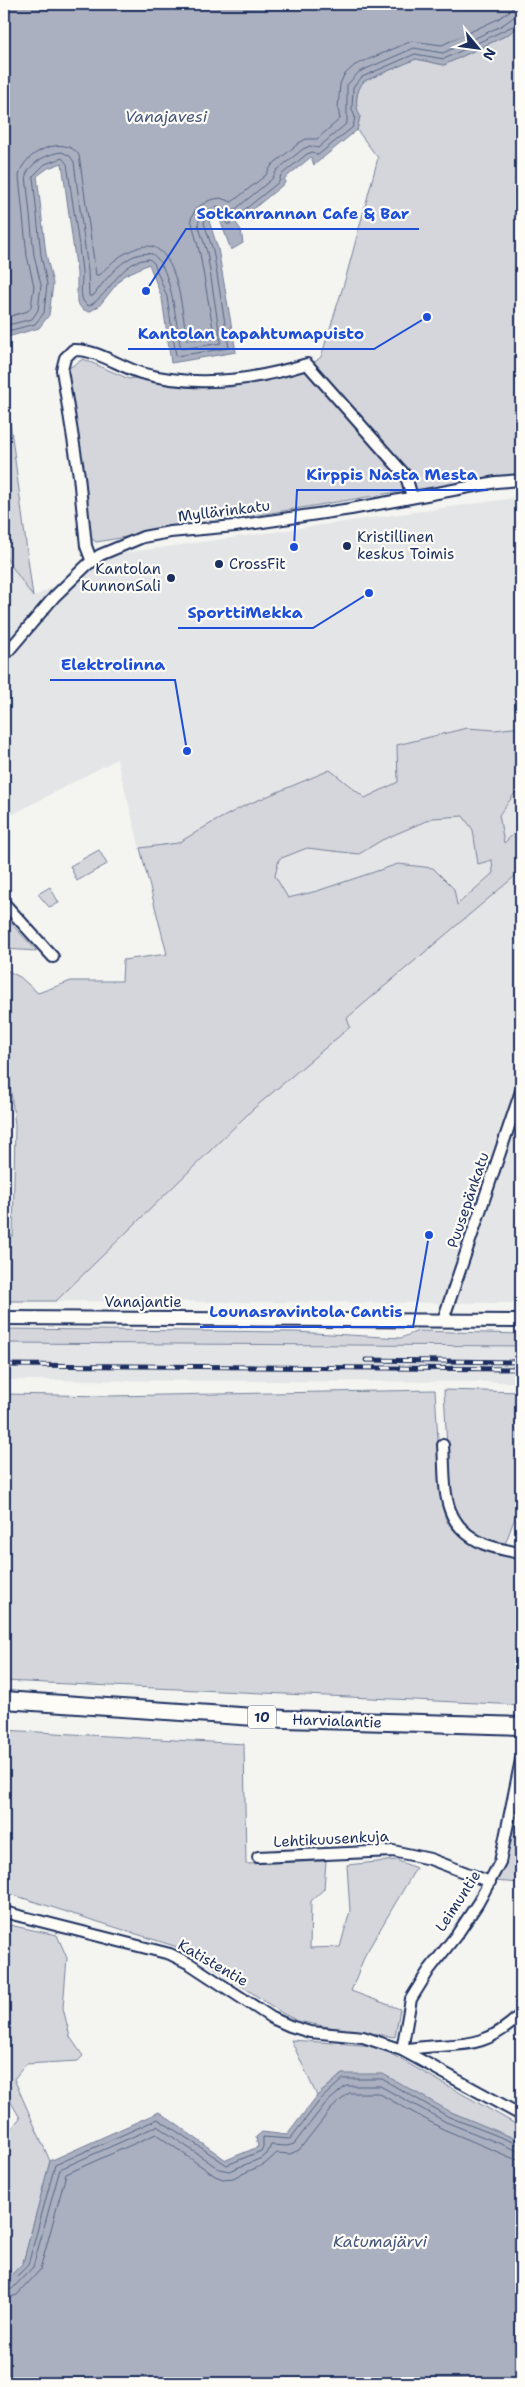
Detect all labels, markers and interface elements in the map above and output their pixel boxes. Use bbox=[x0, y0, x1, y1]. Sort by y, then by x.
north arrow bbox=[452, 22, 502, 72]
text: N bbox=[479, 45, 500, 64]
water label: Vanajavesi bbox=[125, 106, 208, 127]
callout: Sotkanrannan Cafe & Bar bbox=[186, 198, 419, 229]
text: Sotkanrannan Cafe & Bar bbox=[197, 203, 410, 224]
callout: Kantolan tapahtumapuisto bbox=[128, 318, 374, 349]
text: Kantolan tapahtumapuisto bbox=[138, 323, 364, 344]
callout: Kirppis Nasta Mesta bbox=[297, 459, 488, 490]
text: Kirppis Nasta Mesta bbox=[306, 464, 478, 485]
street label: Myllärinkatu bbox=[177, 495, 271, 527]
place label: Kristillinen keskus Toimis bbox=[357, 527, 454, 564]
marker: Kristillinen keskus Toimis bbox=[341, 540, 353, 552]
place label: CrossFit bbox=[229, 554, 286, 574]
marker: CrossFit bbox=[213, 558, 225, 570]
place label: Kantolan KunnonSali bbox=[81, 559, 161, 596]
marker: Kantolan KunnonSali bbox=[165, 572, 177, 584]
callout: SporttiMekka bbox=[178, 597, 313, 628]
text: SporttiMekka bbox=[187, 602, 303, 623]
callout: Elektrolinna bbox=[50, 649, 175, 680]
text: Elektrolinna bbox=[61, 654, 165, 675]
street label: Puusepänkatu bbox=[442, 1149, 494, 1251]
street label: Vanajantie bbox=[104, 1292, 182, 1312]
callout: Lounasravintola Cantis bbox=[200, 1296, 413, 1327]
text: Lounasravintola Cantis bbox=[209, 1301, 403, 1322]
road number: 10 bbox=[248, 1705, 276, 1728]
street label: Harvialantie bbox=[292, 1709, 382, 1733]
street label: Lehtikuusenkuja bbox=[273, 1826, 390, 1852]
street label: Leimuntie bbox=[431, 1866, 485, 1936]
street label: Katistentie bbox=[174, 1935, 252, 1991]
water label: Katumajärvi bbox=[333, 2231, 428, 2252]

